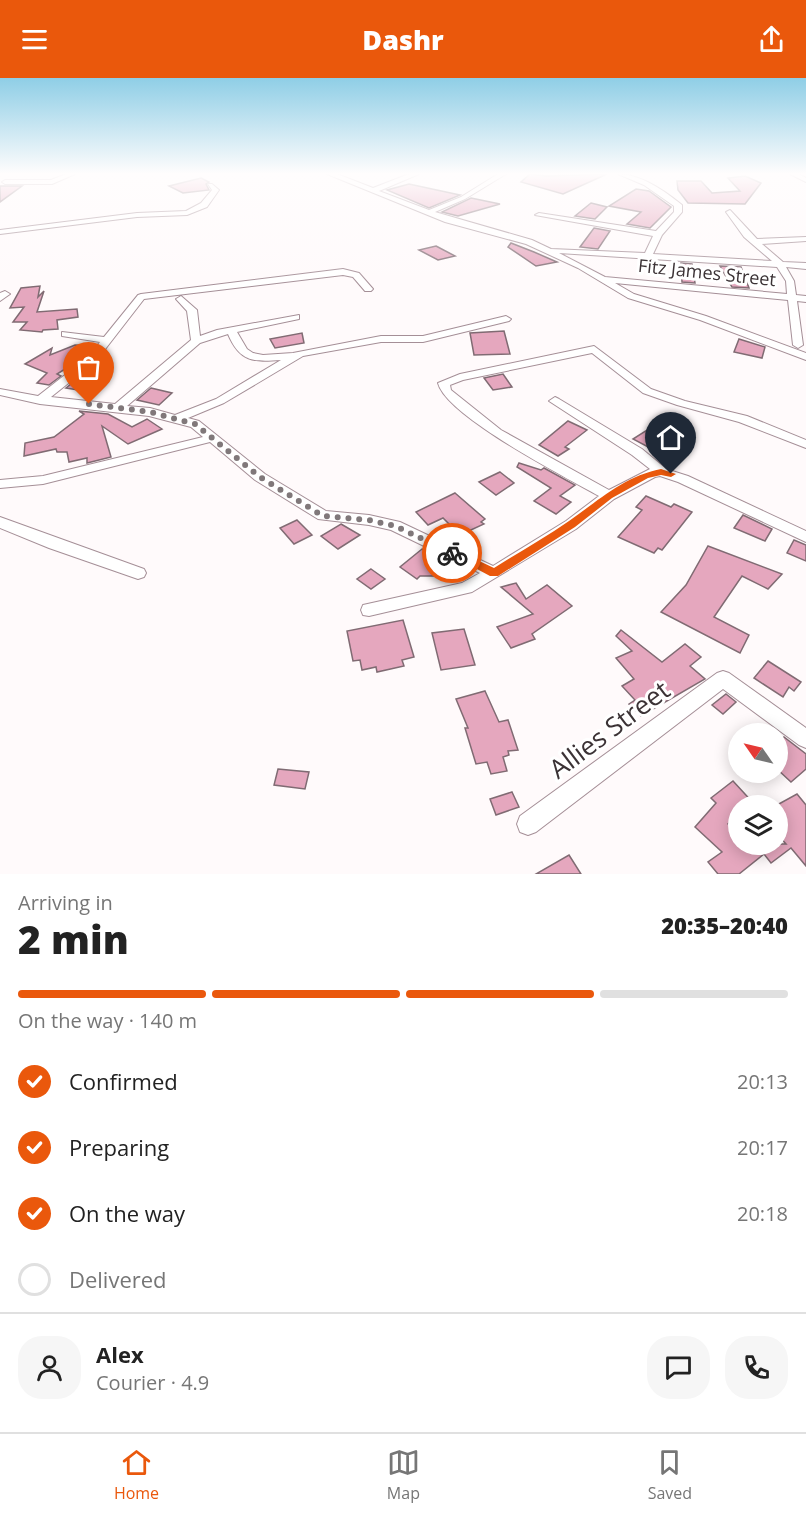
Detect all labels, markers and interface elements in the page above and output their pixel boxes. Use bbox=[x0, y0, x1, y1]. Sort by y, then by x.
text: Dashr bbox=[362, 21, 444, 58]
icon: menu bbox=[18, 23, 51, 56]
icon: share bbox=[755, 23, 788, 56]
street label: Fitz James Street bbox=[637, 253, 777, 291]
pin bbox=[63, 342, 114, 404]
icon: bag bbox=[72, 351, 105, 384]
pin bbox=[645, 412, 696, 474]
icon: home bbox=[654, 421, 687, 454]
courier bbox=[422, 523, 482, 583]
icon: bike bbox=[436, 537, 469, 570]
street label: Allies Street bbox=[541, 672, 677, 786]
north arrow bbox=[728, 723, 788, 783]
map controls bbox=[728, 723, 788, 855]
button: layers bbox=[728, 795, 788, 855]
text: Arriving in bbox=[18, 889, 113, 916]
text: 20:35–20:40 bbox=[661, 910, 788, 940]
text: 2 min bbox=[18, 912, 129, 965]
text: On the way · 140 m bbox=[18, 1007, 197, 1034]
icon: check bbox=[18, 1065, 51, 1098]
text: Confirmed bbox=[69, 1066, 178, 1096]
text: 20:13 bbox=[737, 1068, 788, 1095]
icon: check bbox=[18, 1131, 51, 1164]
text: Preparing bbox=[69, 1132, 169, 1162]
text: 20:17 bbox=[737, 1134, 788, 1161]
icon: check bbox=[18, 1197, 51, 1230]
text: On the way bbox=[69, 1198, 185, 1228]
text: 20:18 bbox=[737, 1200, 788, 1227]
text: Delivered bbox=[69, 1264, 167, 1294]
button: person bbox=[18, 1336, 81, 1399]
button: chat bbox=[647, 1336, 710, 1399]
button: phone bbox=[725, 1336, 788, 1399]
text: Alex bbox=[96, 1339, 144, 1369]
text: Courier · 4.9 bbox=[96, 1369, 209, 1396]
tab: Home bbox=[114, 1446, 159, 1504]
tab: Map bbox=[387, 1446, 420, 1504]
tab: Saved bbox=[648, 1446, 692, 1504]

